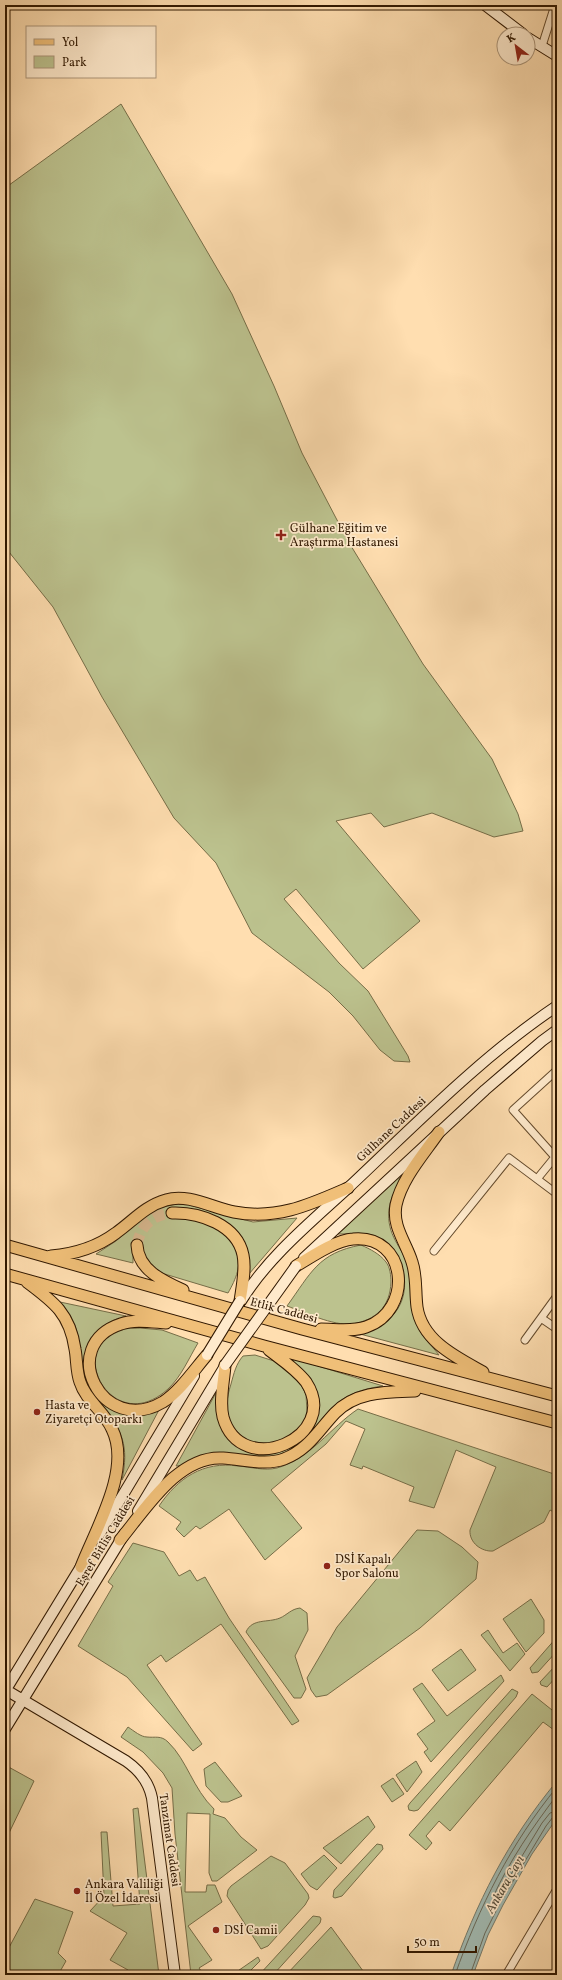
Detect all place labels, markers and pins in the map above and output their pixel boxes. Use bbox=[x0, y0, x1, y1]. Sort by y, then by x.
place label: Gülhane Eğitim ve Araştırma Hastanesi bbox=[290, 521, 399, 551]
marker: Gülhane Eğitim ve Araştırma Hastanesi bbox=[275, 529, 287, 541]
place label: Hasta ve Ziyaretçi Otoparkı bbox=[45, 1398, 143, 1428]
marker: Hasta ve Ziyaretçi Otoparkı bbox=[32, 1407, 42, 1417]
place label: DSİ Kapalı Spor Salonu bbox=[335, 1552, 399, 1582]
marker: DSİ Kapalı Spor Salonu bbox=[322, 1561, 332, 1571]
place label: Ankara Valiliği İl Özel İdaresi bbox=[85, 1877, 164, 1907]
marker: Ankara Valiliği İl Özel İdaresi bbox=[72, 1886, 82, 1896]
place label: DSİ Camii bbox=[224, 1923, 278, 1939]
marker: DSİ Camii bbox=[211, 1925, 221, 1935]

